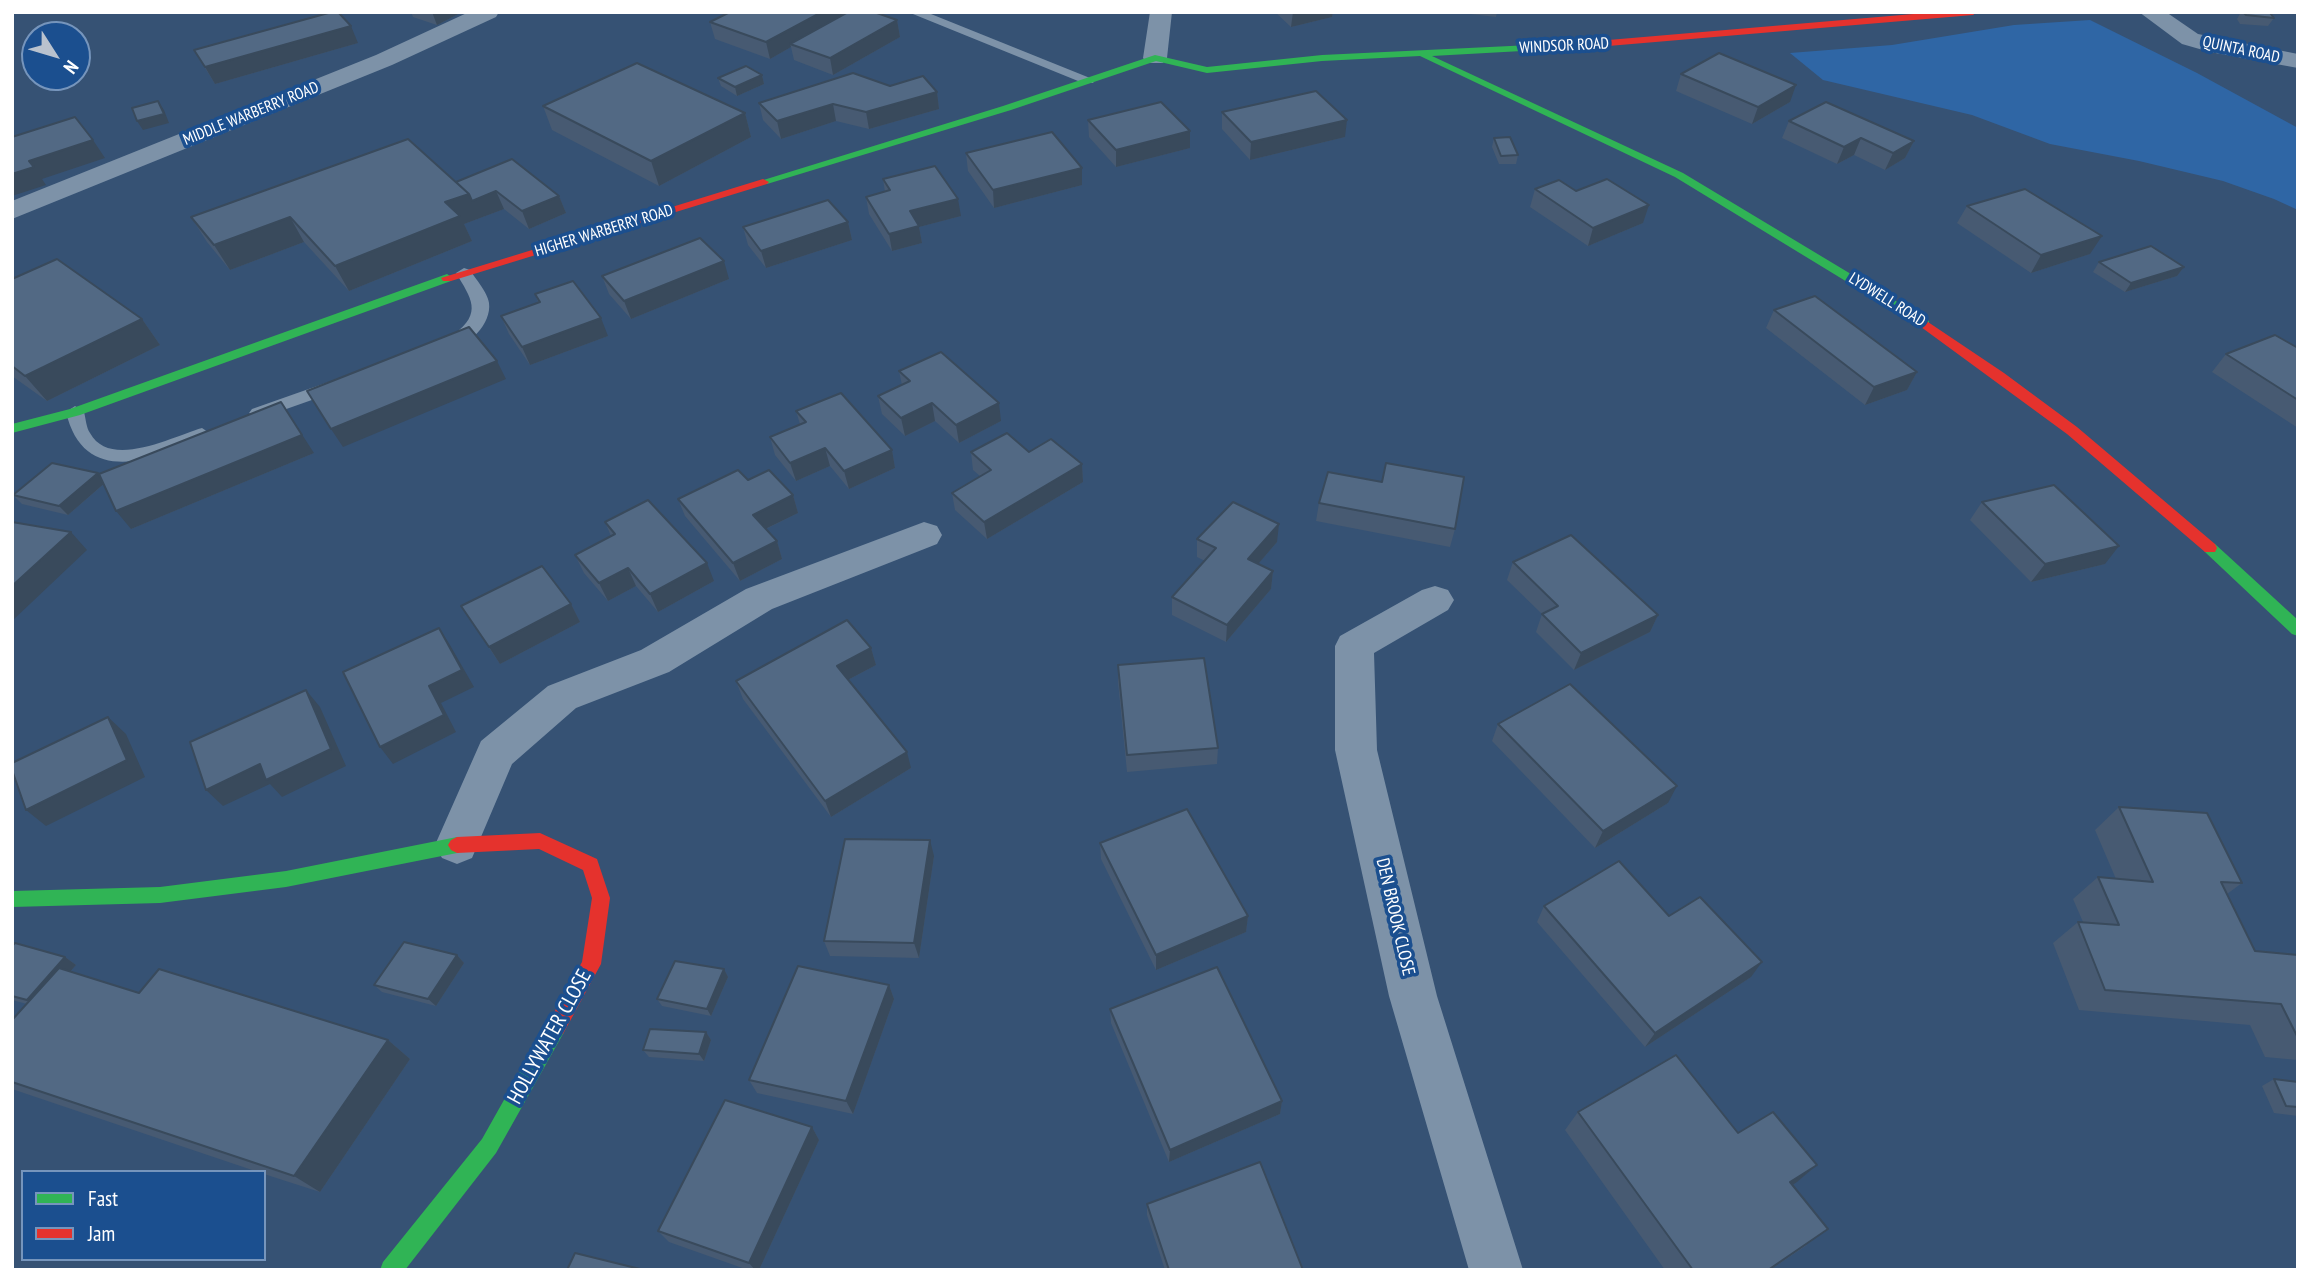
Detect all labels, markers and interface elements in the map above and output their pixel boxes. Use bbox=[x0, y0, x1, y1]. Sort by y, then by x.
north arrow bbox=[21, 21, 91, 91]
street label: QUINTA ROAD bbox=[2201, 32, 2281, 68]
street label: WINDSOR ROAD bbox=[1519, 34, 1609, 58]
text: N bbox=[59, 56, 84, 79]
street label: MIDDLE WARBERRY ROAD bbox=[180, 78, 322, 150]
street label: HIGHER WARBERRY ROAD bbox=[533, 201, 675, 261]
street label: LYDWELL ROAD bbox=[1845, 269, 1929, 331]
street label: DEN BROOK CLOSE bbox=[1371, 856, 1419, 978]
street label: HOLLYWATER CLOSE bbox=[503, 965, 597, 1109]
legend bbox=[21, 1170, 266, 1261]
text: Fast bbox=[88, 1185, 118, 1212]
text: Jam bbox=[88, 1220, 115, 1247]

